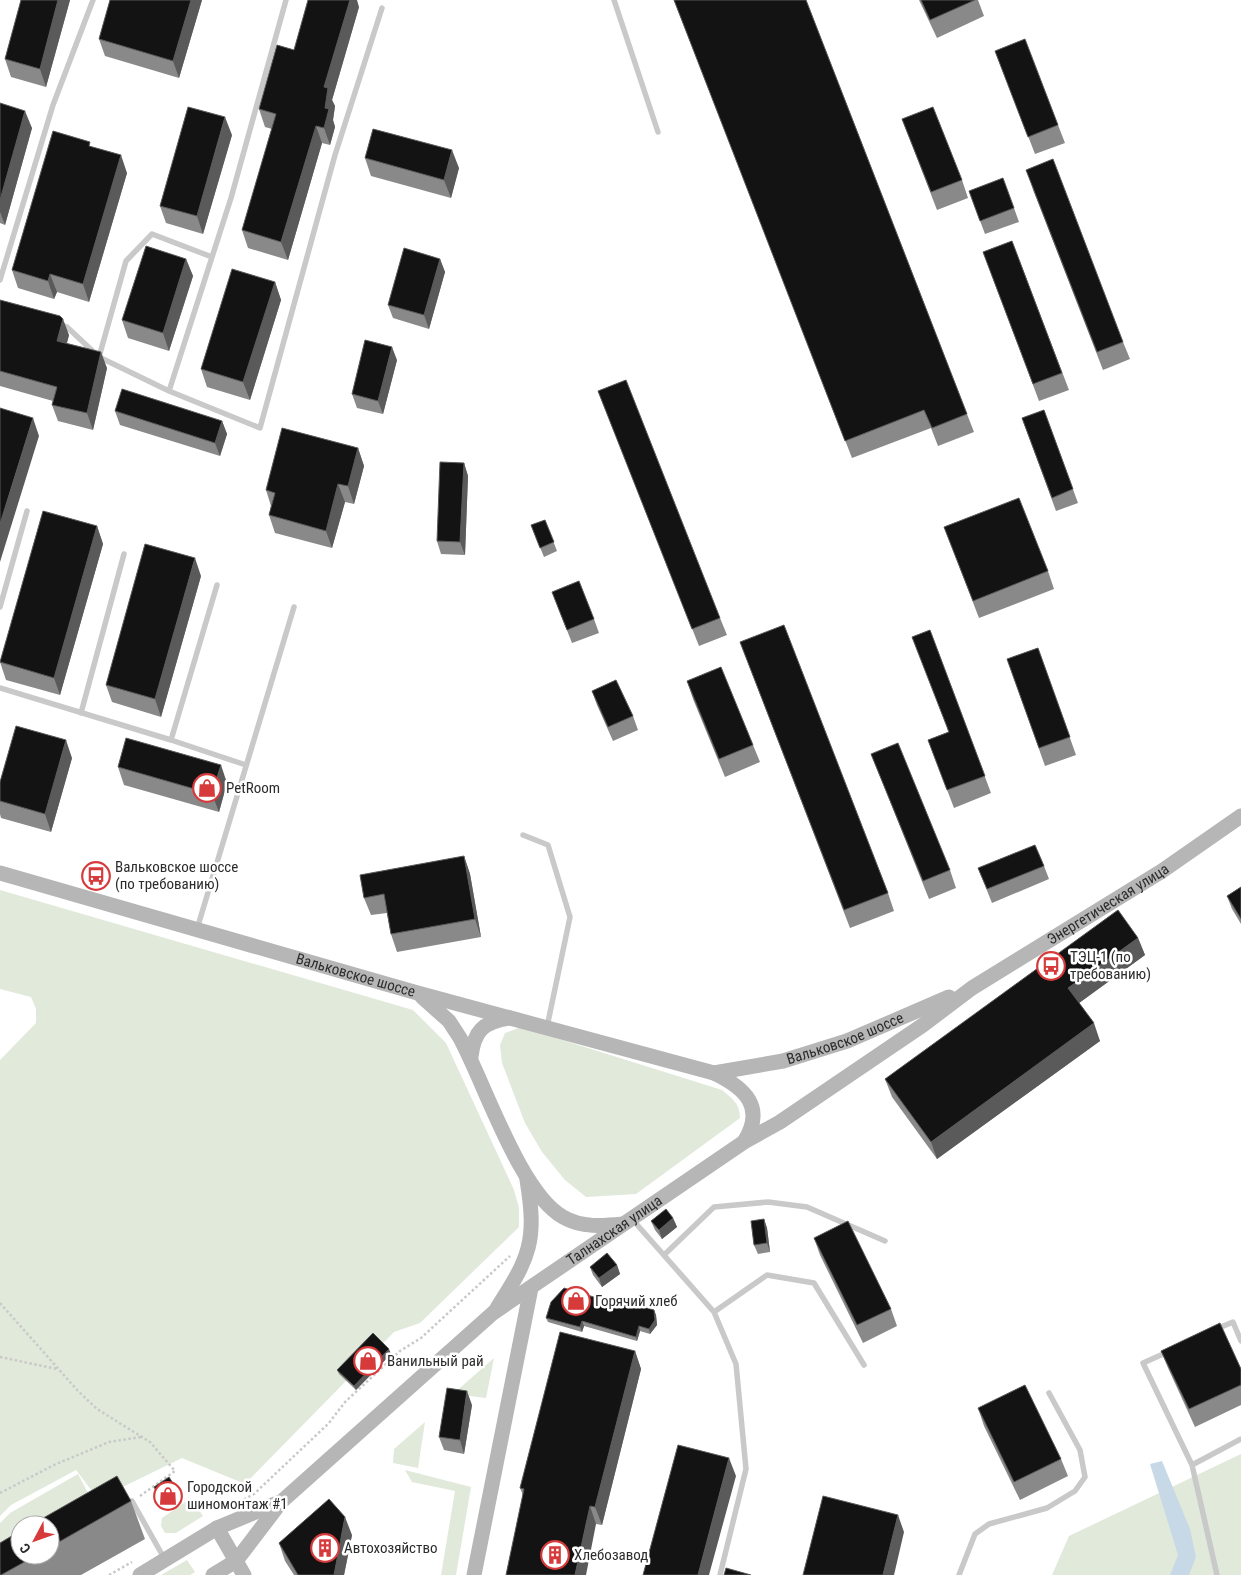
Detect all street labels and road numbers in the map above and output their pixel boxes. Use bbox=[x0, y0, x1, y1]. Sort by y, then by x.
street label: Энергетическая улица bbox=[1044, 860, 1173, 949]
street label: Вальковское шоссе bbox=[294, 950, 417, 1001]
street label: Вальковское шоссе bbox=[784, 1009, 906, 1068]
street label: Талнахская улица bbox=[563, 1191, 665, 1269]

